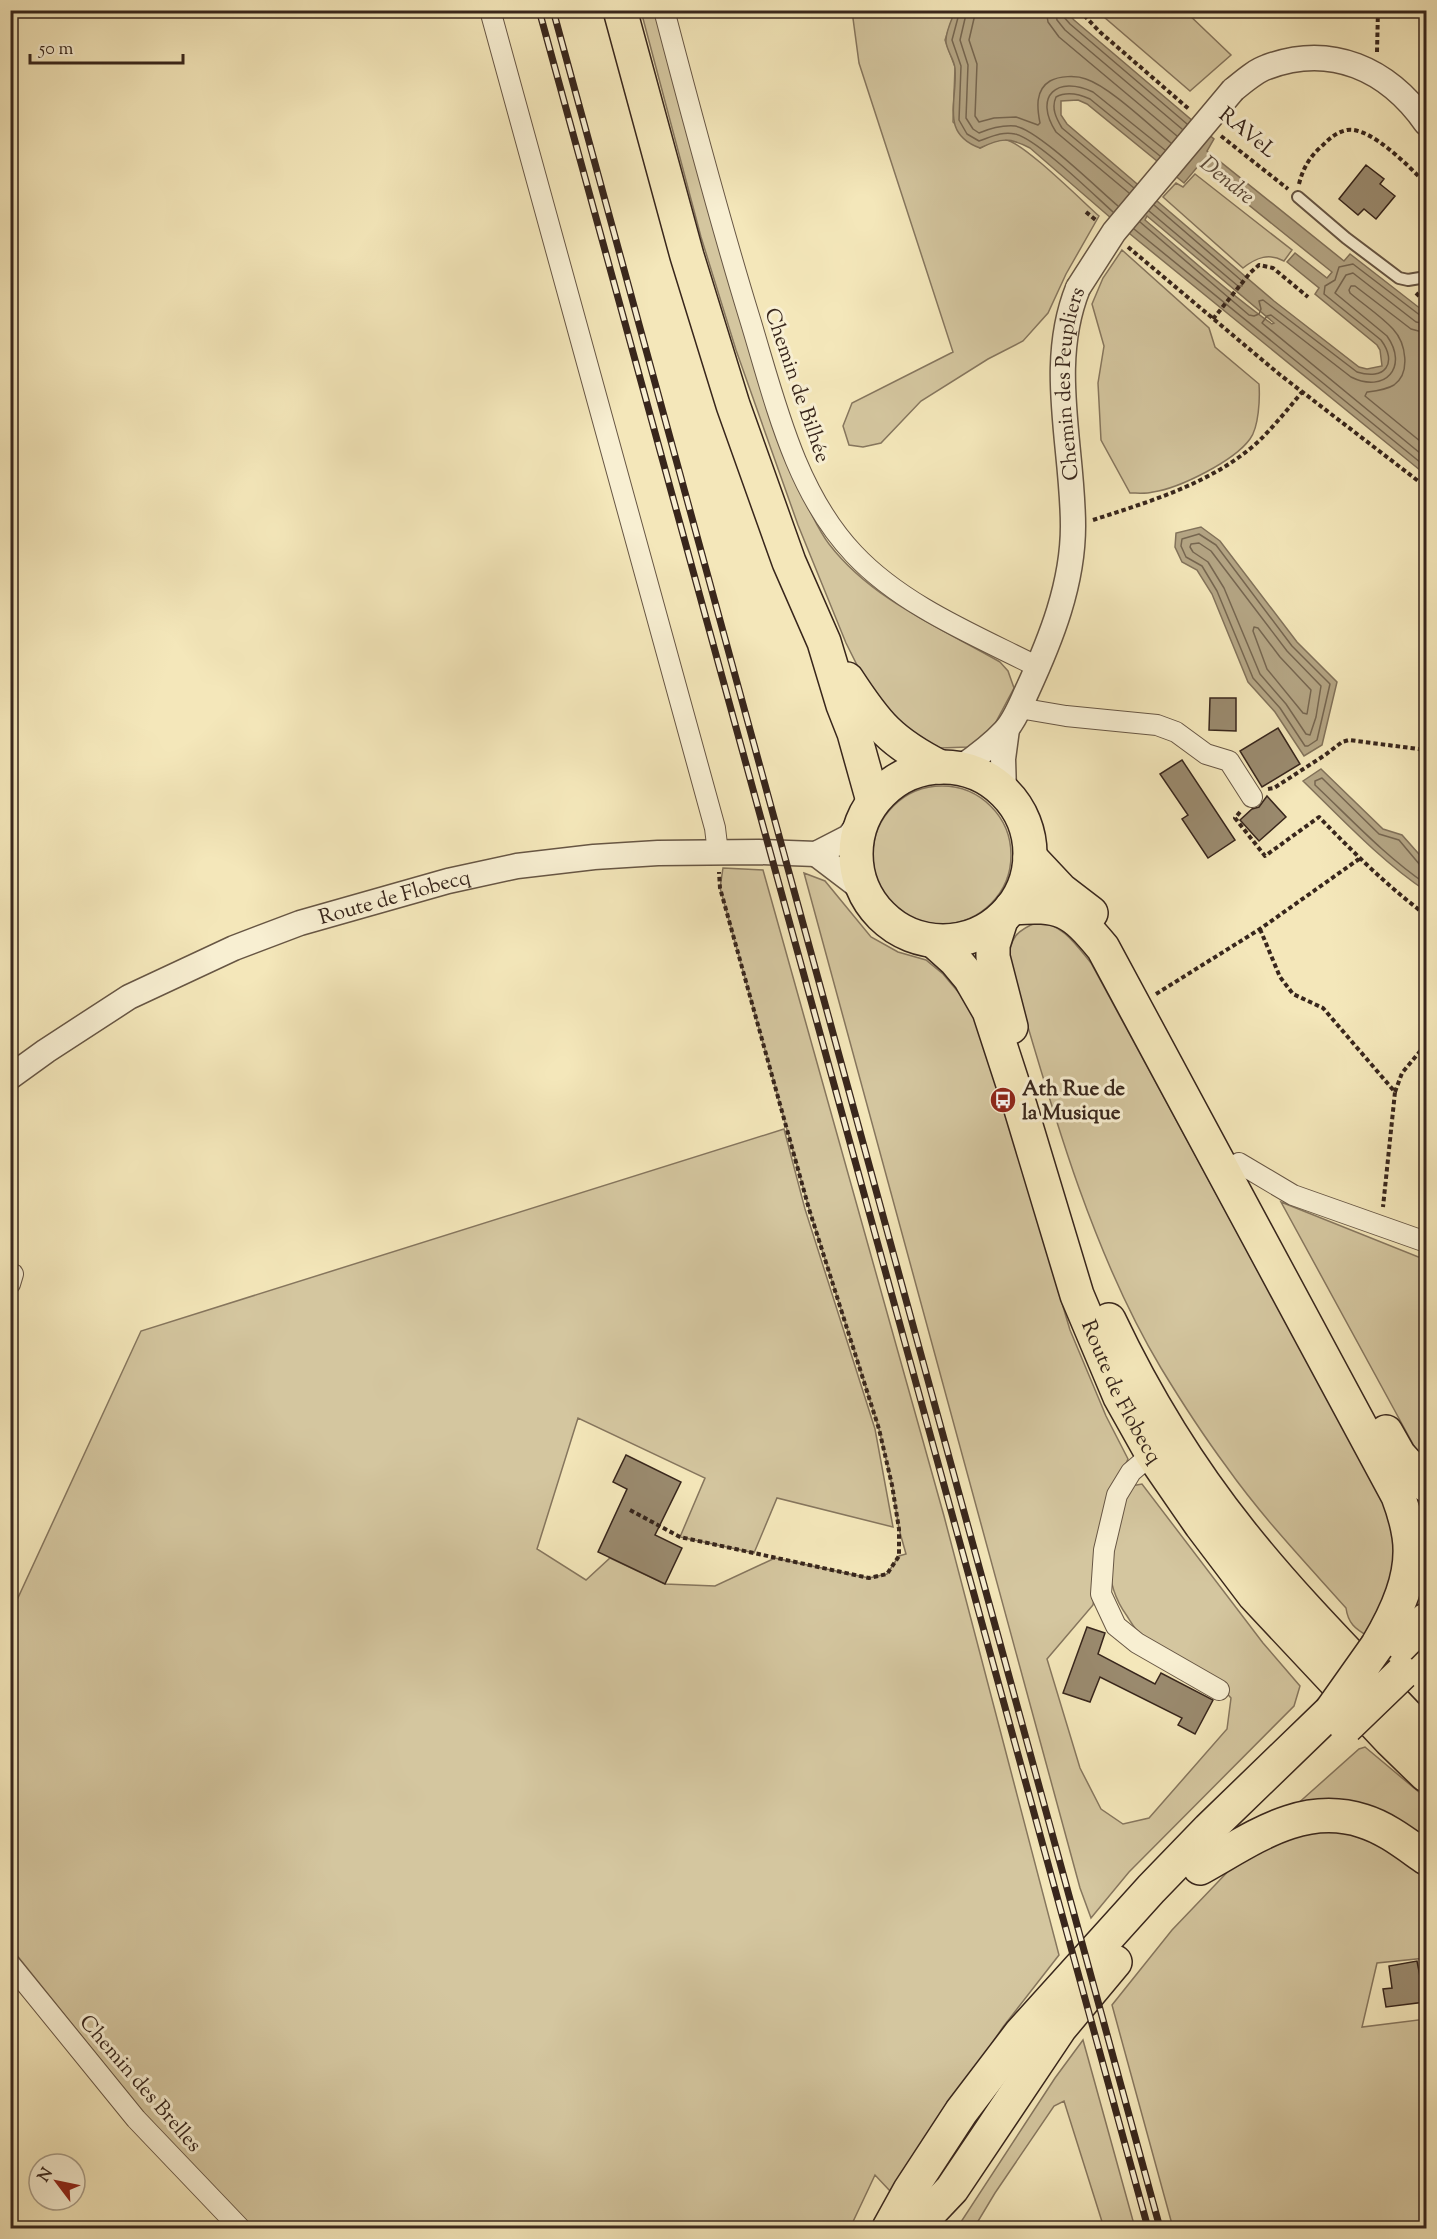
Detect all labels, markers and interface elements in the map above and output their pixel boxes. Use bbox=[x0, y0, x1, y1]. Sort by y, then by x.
scale bar bbox=[30, 27, 183, 65]
text: 50 m bbox=[38, 37, 74, 63]
street label: RAVeL bbox=[1211, 101, 1282, 166]
water label: Dendre bbox=[1192, 149, 1261, 214]
street label: Chemin des Peupliers bbox=[1050, 283, 1094, 482]
street label: Chemin de Bilhée bbox=[756, 304, 837, 467]
street label: Route de Flobecq bbox=[316, 863, 474, 934]
place label: Ath Rue de la Musique bbox=[1022, 1075, 1125, 1129]
bus stop icon: Ath Rue de la Musique bbox=[988, 1085, 1018, 1115]
street label: Route de Flobecq bbox=[1072, 1316, 1168, 1471]
street label: Chemin des Brelles bbox=[71, 2009, 208, 2160]
north arrow bbox=[27, 2152, 87, 2212]
text: N bbox=[33, 2164, 60, 2187]

